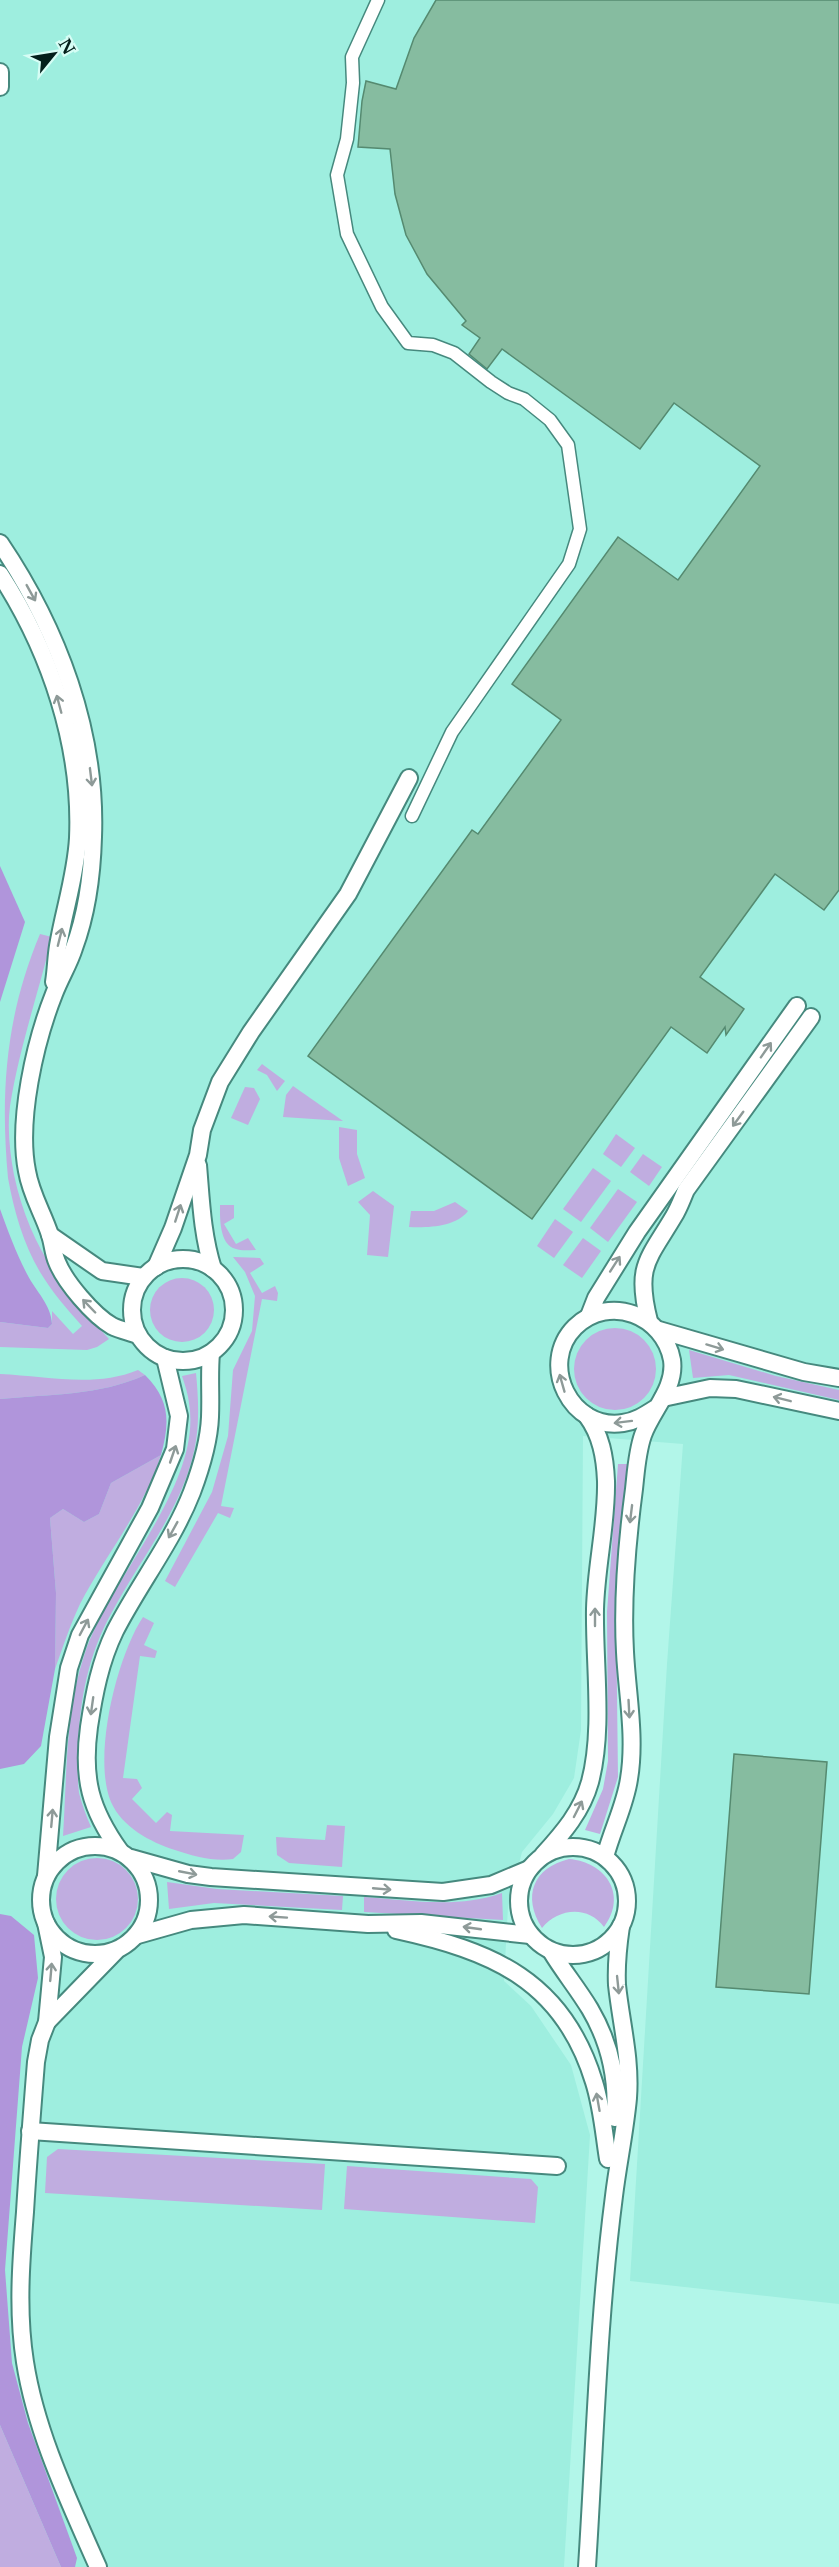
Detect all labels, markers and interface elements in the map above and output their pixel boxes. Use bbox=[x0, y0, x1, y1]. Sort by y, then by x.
north arrow bbox=[24, 24, 84, 84]
text: N bbox=[55, 35, 79, 58]
one-way arrow bbox=[25, 584, 37, 601]
one-way arrow bbox=[53, 695, 64, 714]
one-way arrow bbox=[85, 767, 96, 787]
one-way arrow bbox=[55, 928, 67, 947]
one-way arrow bbox=[760, 1043, 772, 1059]
one-way arrow bbox=[732, 1110, 745, 1126]
one-way arrow bbox=[173, 1204, 184, 1223]
one-way arrow bbox=[610, 1256, 622, 1273]
one-way arrow bbox=[82, 1298, 96, 1313]
one-way arrow bbox=[705, 1342, 724, 1353]
one-way arrow bbox=[556, 1374, 568, 1393]
one-way arrow bbox=[772, 1393, 791, 1405]
one-way arrow bbox=[613, 1416, 633, 1427]
one-way arrow bbox=[169, 1445, 180, 1463]
one-way arrow bbox=[625, 1504, 636, 1523]
one-way arrow bbox=[166, 1522, 178, 1539]
one-way arrow bbox=[589, 1607, 601, 1627]
one-way arrow bbox=[79, 1618, 90, 1636]
one-way arrow bbox=[86, 1696, 97, 1716]
one-way arrow bbox=[623, 1698, 634, 1718]
one-way arrow bbox=[573, 1800, 585, 1818]
one-way arrow bbox=[47, 1808, 58, 1828]
one-way arrow bbox=[178, 1868, 197, 1879]
one-way arrow bbox=[372, 1884, 392, 1895]
one-way arrow bbox=[268, 1912, 288, 1923]
one-way arrow bbox=[463, 1922, 483, 1933]
one-way arrow bbox=[46, 1963, 57, 1983]
one-way arrow bbox=[613, 1974, 624, 1994]
one-way arrow bbox=[592, 2092, 603, 2112]

